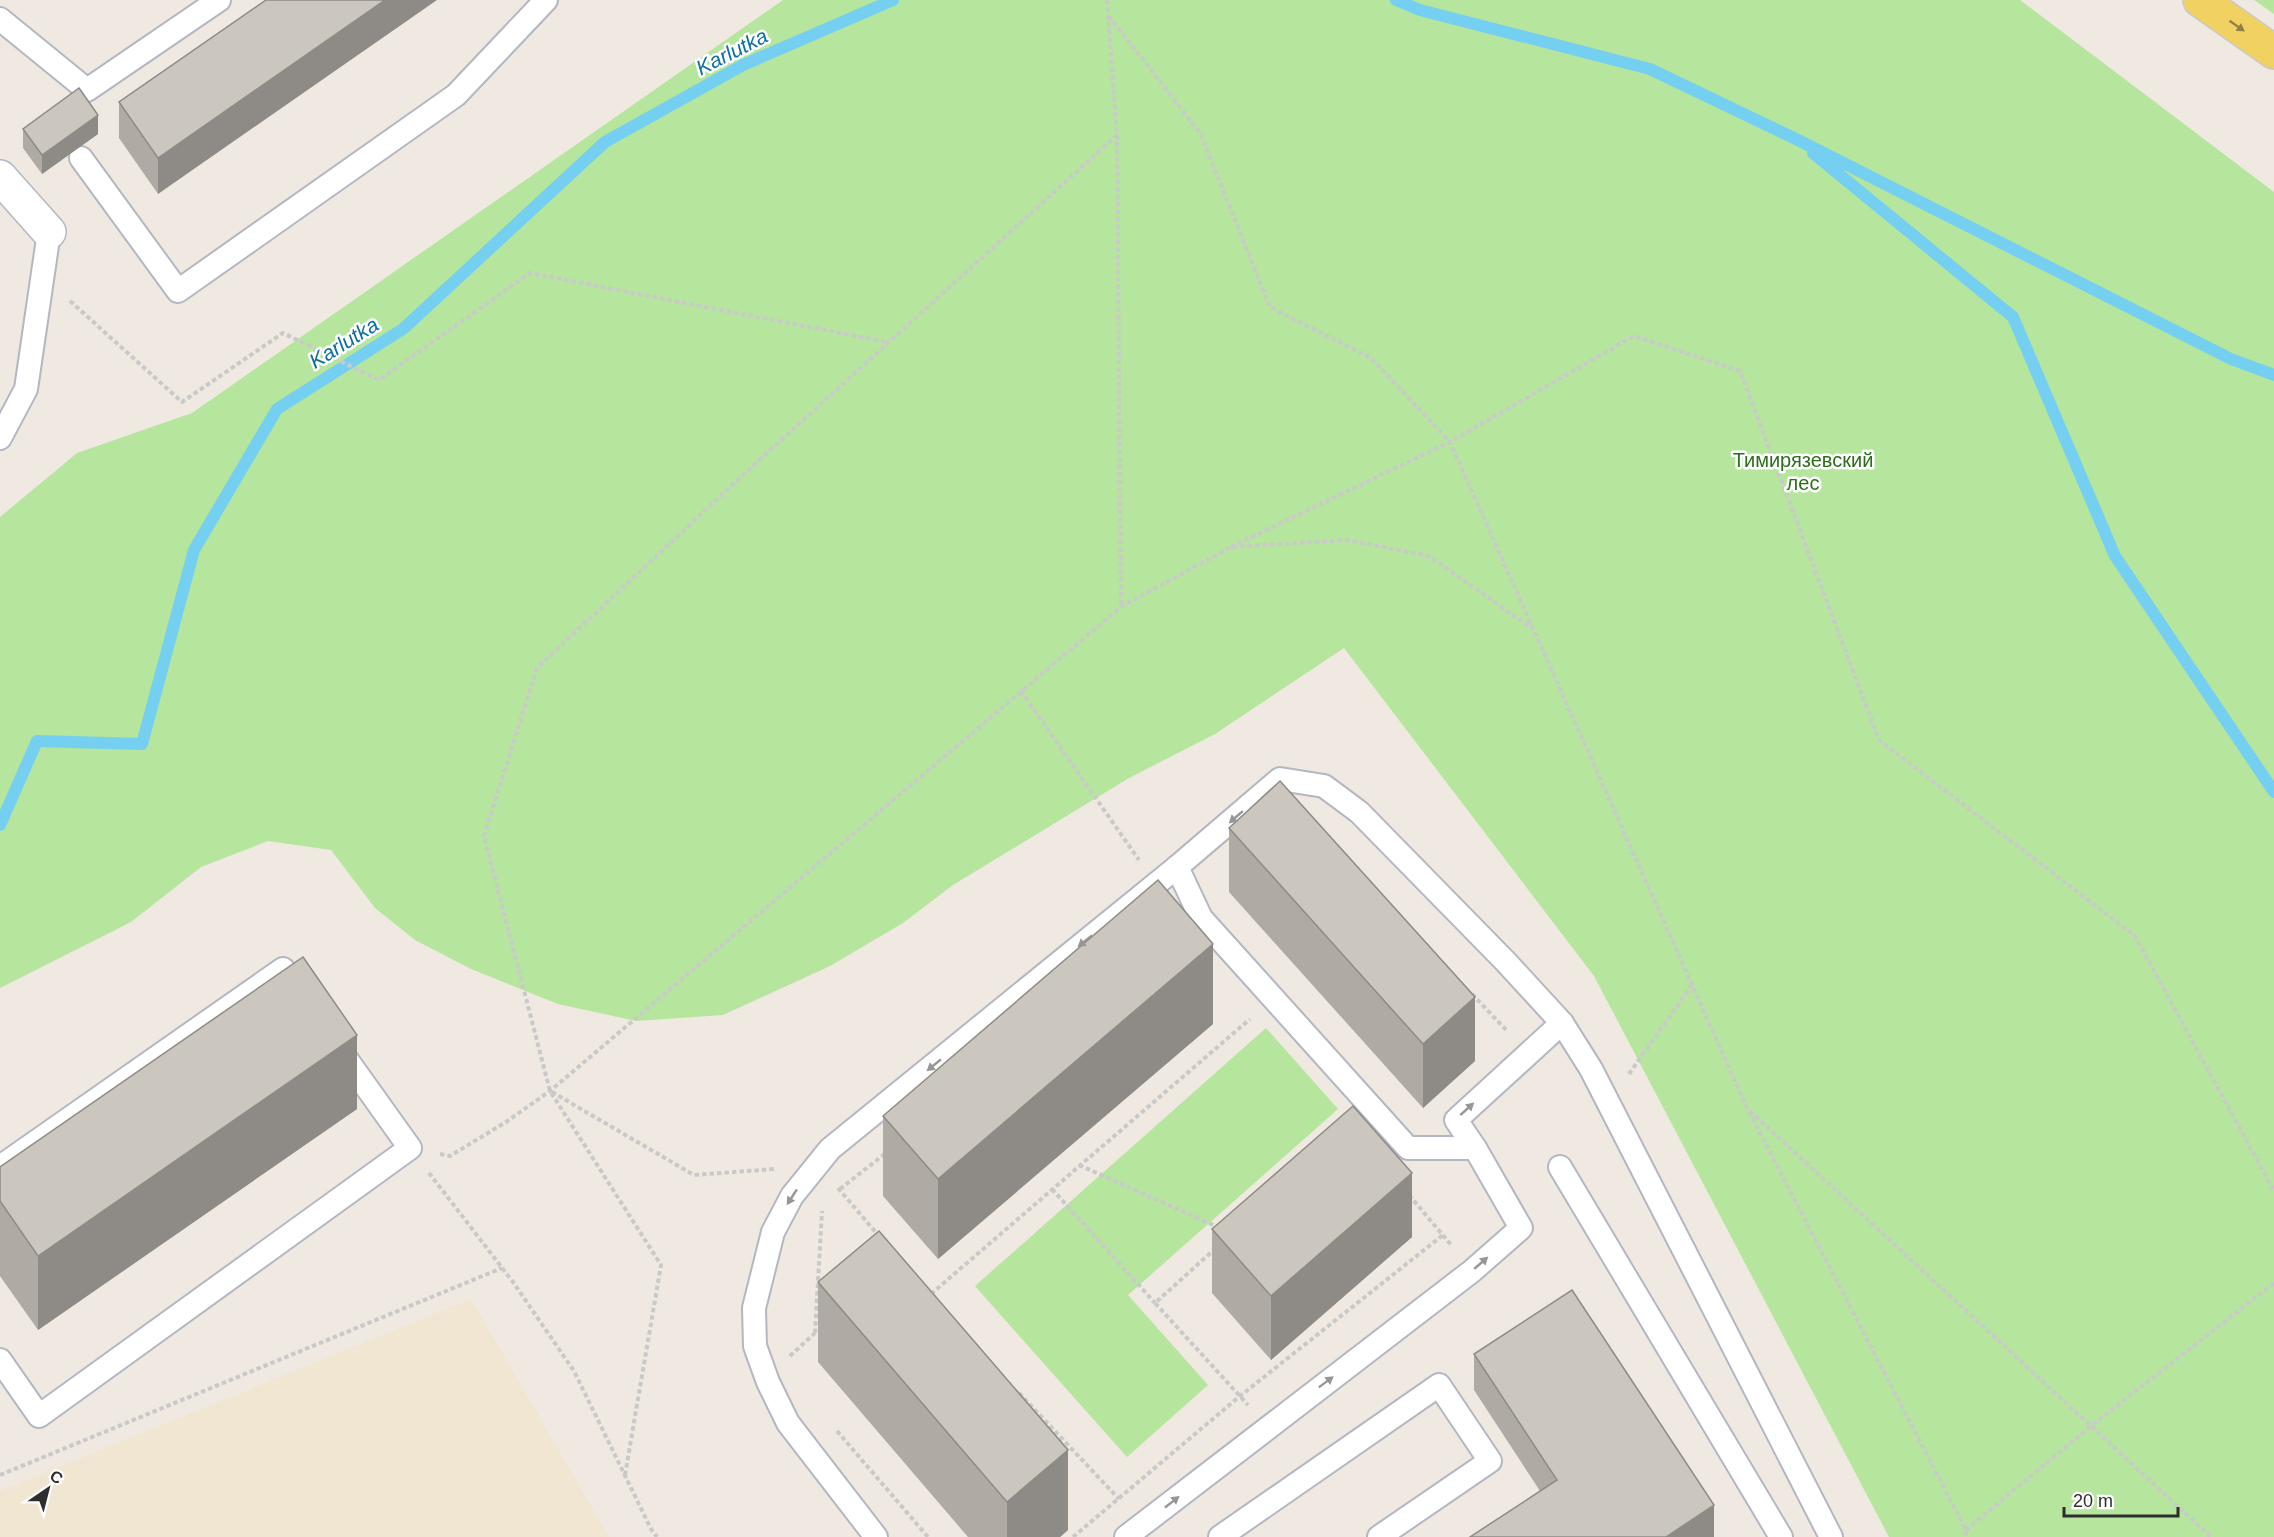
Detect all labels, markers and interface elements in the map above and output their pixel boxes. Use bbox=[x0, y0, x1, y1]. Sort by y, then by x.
one-way arrow bbox=[2229, 20, 2245, 31]
water label: Karlutka bbox=[692, 24, 771, 79]
water label: Karlutka bbox=[305, 312, 382, 373]
park label: Тимирязевский лес bbox=[1733, 449, 1873, 494]
one-way arrow bbox=[1228, 811, 1244, 824]
one-way arrow bbox=[1077, 935, 1093, 948]
one-way arrow bbox=[926, 1058, 942, 1071]
one-way arrow bbox=[1460, 1102, 1475, 1116]
one-way arrow bbox=[787, 1189, 798, 1205]
one-way arrow bbox=[1473, 1257, 1488, 1270]
one-way arrow bbox=[1318, 1375, 1334, 1388]
north arrow bbox=[18, 1459, 78, 1519]
text: С bbox=[47, 1467, 66, 1488]
scale bar bbox=[2064, 1480, 2178, 1518]
text: 20 m bbox=[2073, 1491, 2113, 1511]
one-way arrow bbox=[1165, 1496, 1180, 1508]

